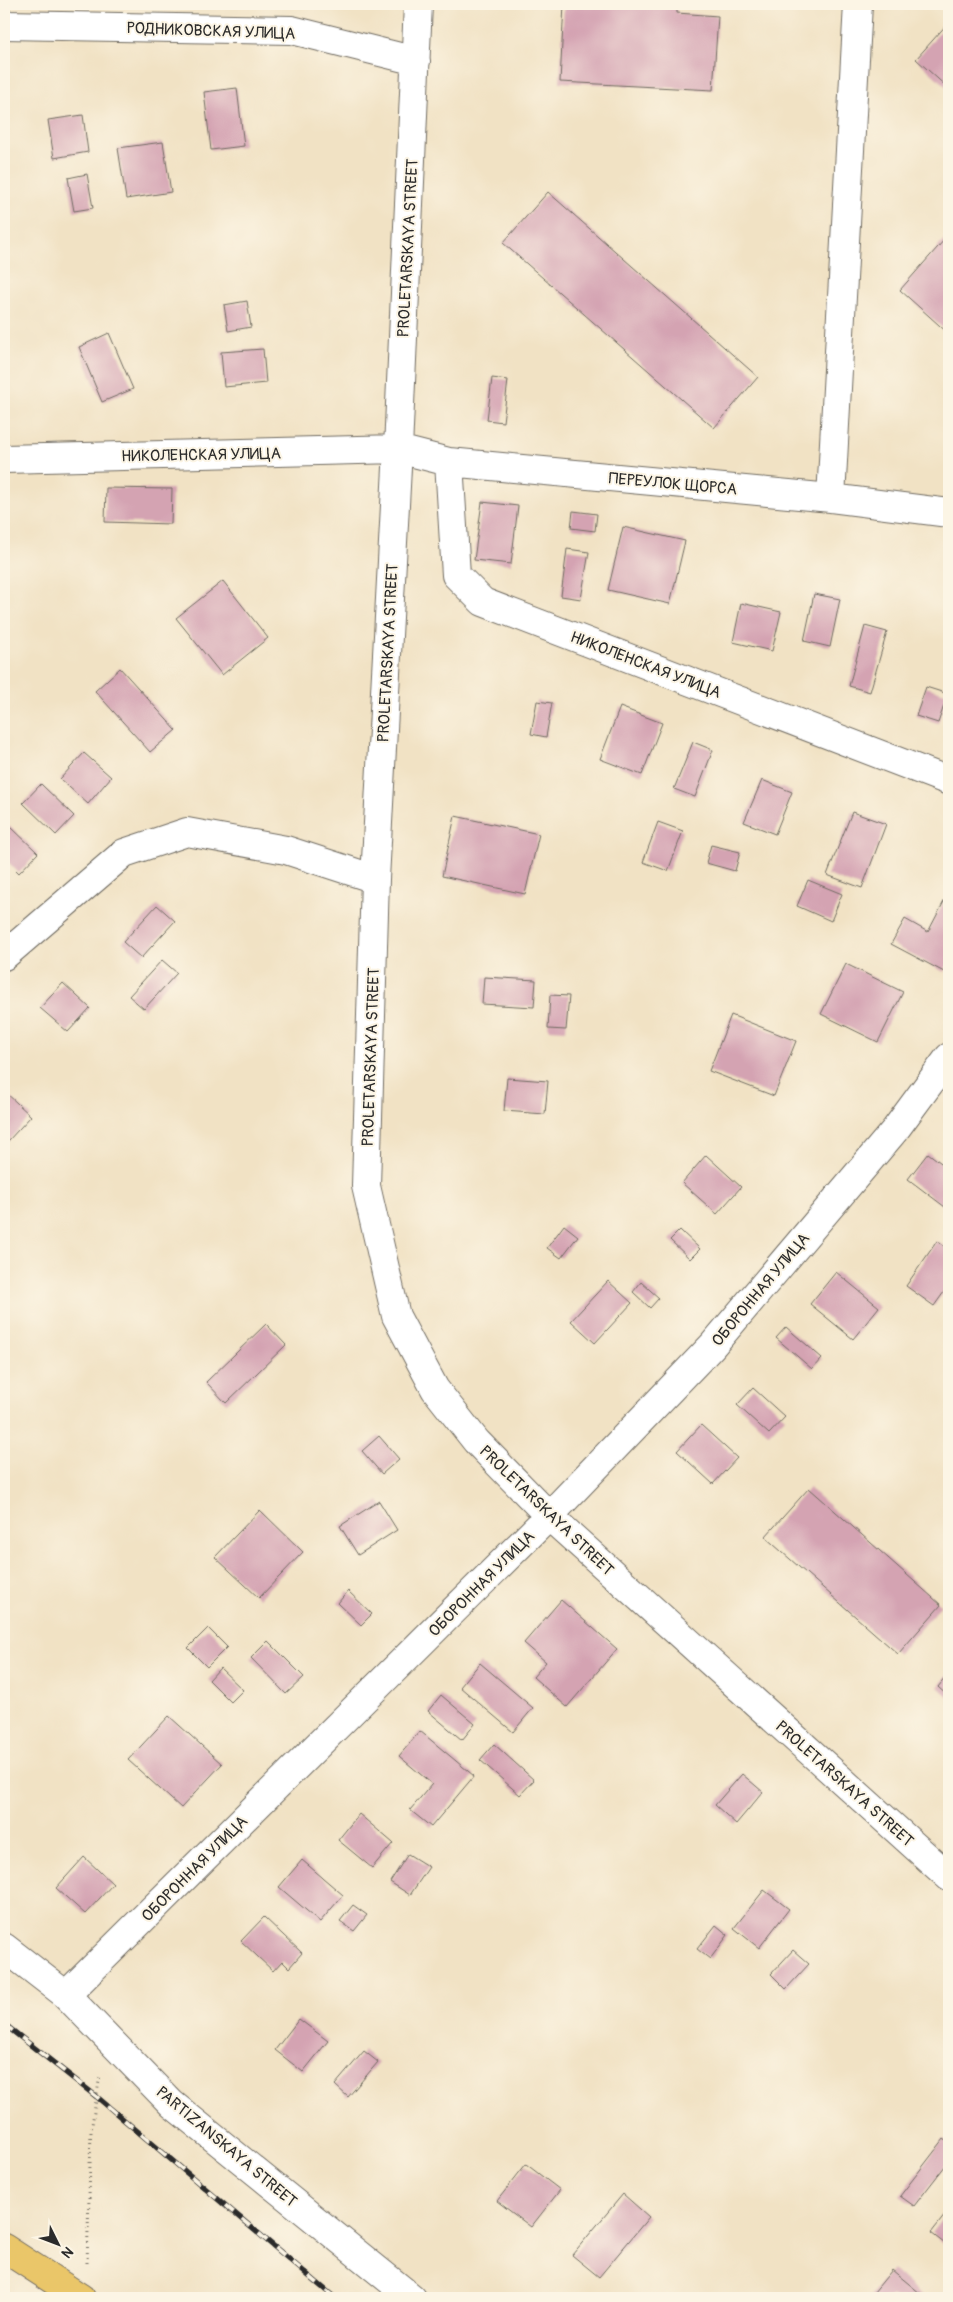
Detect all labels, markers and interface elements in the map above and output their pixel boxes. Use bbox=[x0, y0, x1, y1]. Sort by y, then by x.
street label: РОДНИКОВСКАЯ УЛИЦА bbox=[126, 18, 296, 44]
street label: PROLETARSKAYA STREET bbox=[393, 158, 423, 338]
street label: НИКОЛЕНСКАЯ УЛИЦА bbox=[121, 444, 281, 466]
street label: ПЕРЕУЛОК ЩОРСА bbox=[608, 468, 738, 500]
street label: PROLETARSKAYA STREET bbox=[373, 563, 403, 743]
street label: НИКОЛЕНСКАЯ УЛИЦА bbox=[567, 627, 724, 703]
street label: PROLETARSKAYA STREET bbox=[358, 967, 384, 1147]
street label: ОБОРОННАЯ УЛИЦА bbox=[707, 1229, 814, 1350]
street label: PROLETARSKAYA STREET bbox=[475, 1441, 618, 1580]
street label: ОБОРОННАЯ УЛИЦА bbox=[424, 1526, 539, 1641]
street label: PROLETARSKAYA STREET bbox=[771, 1716, 918, 1851]
street label: ОБОРОННАЯ УЛИЦА bbox=[137, 1811, 252, 1926]
street label: PARTIZANSKAYA STREET bbox=[152, 2082, 301, 2212]
north arrow bbox=[32, 2220, 82, 2270]
text: N bbox=[58, 2243, 77, 2262]

